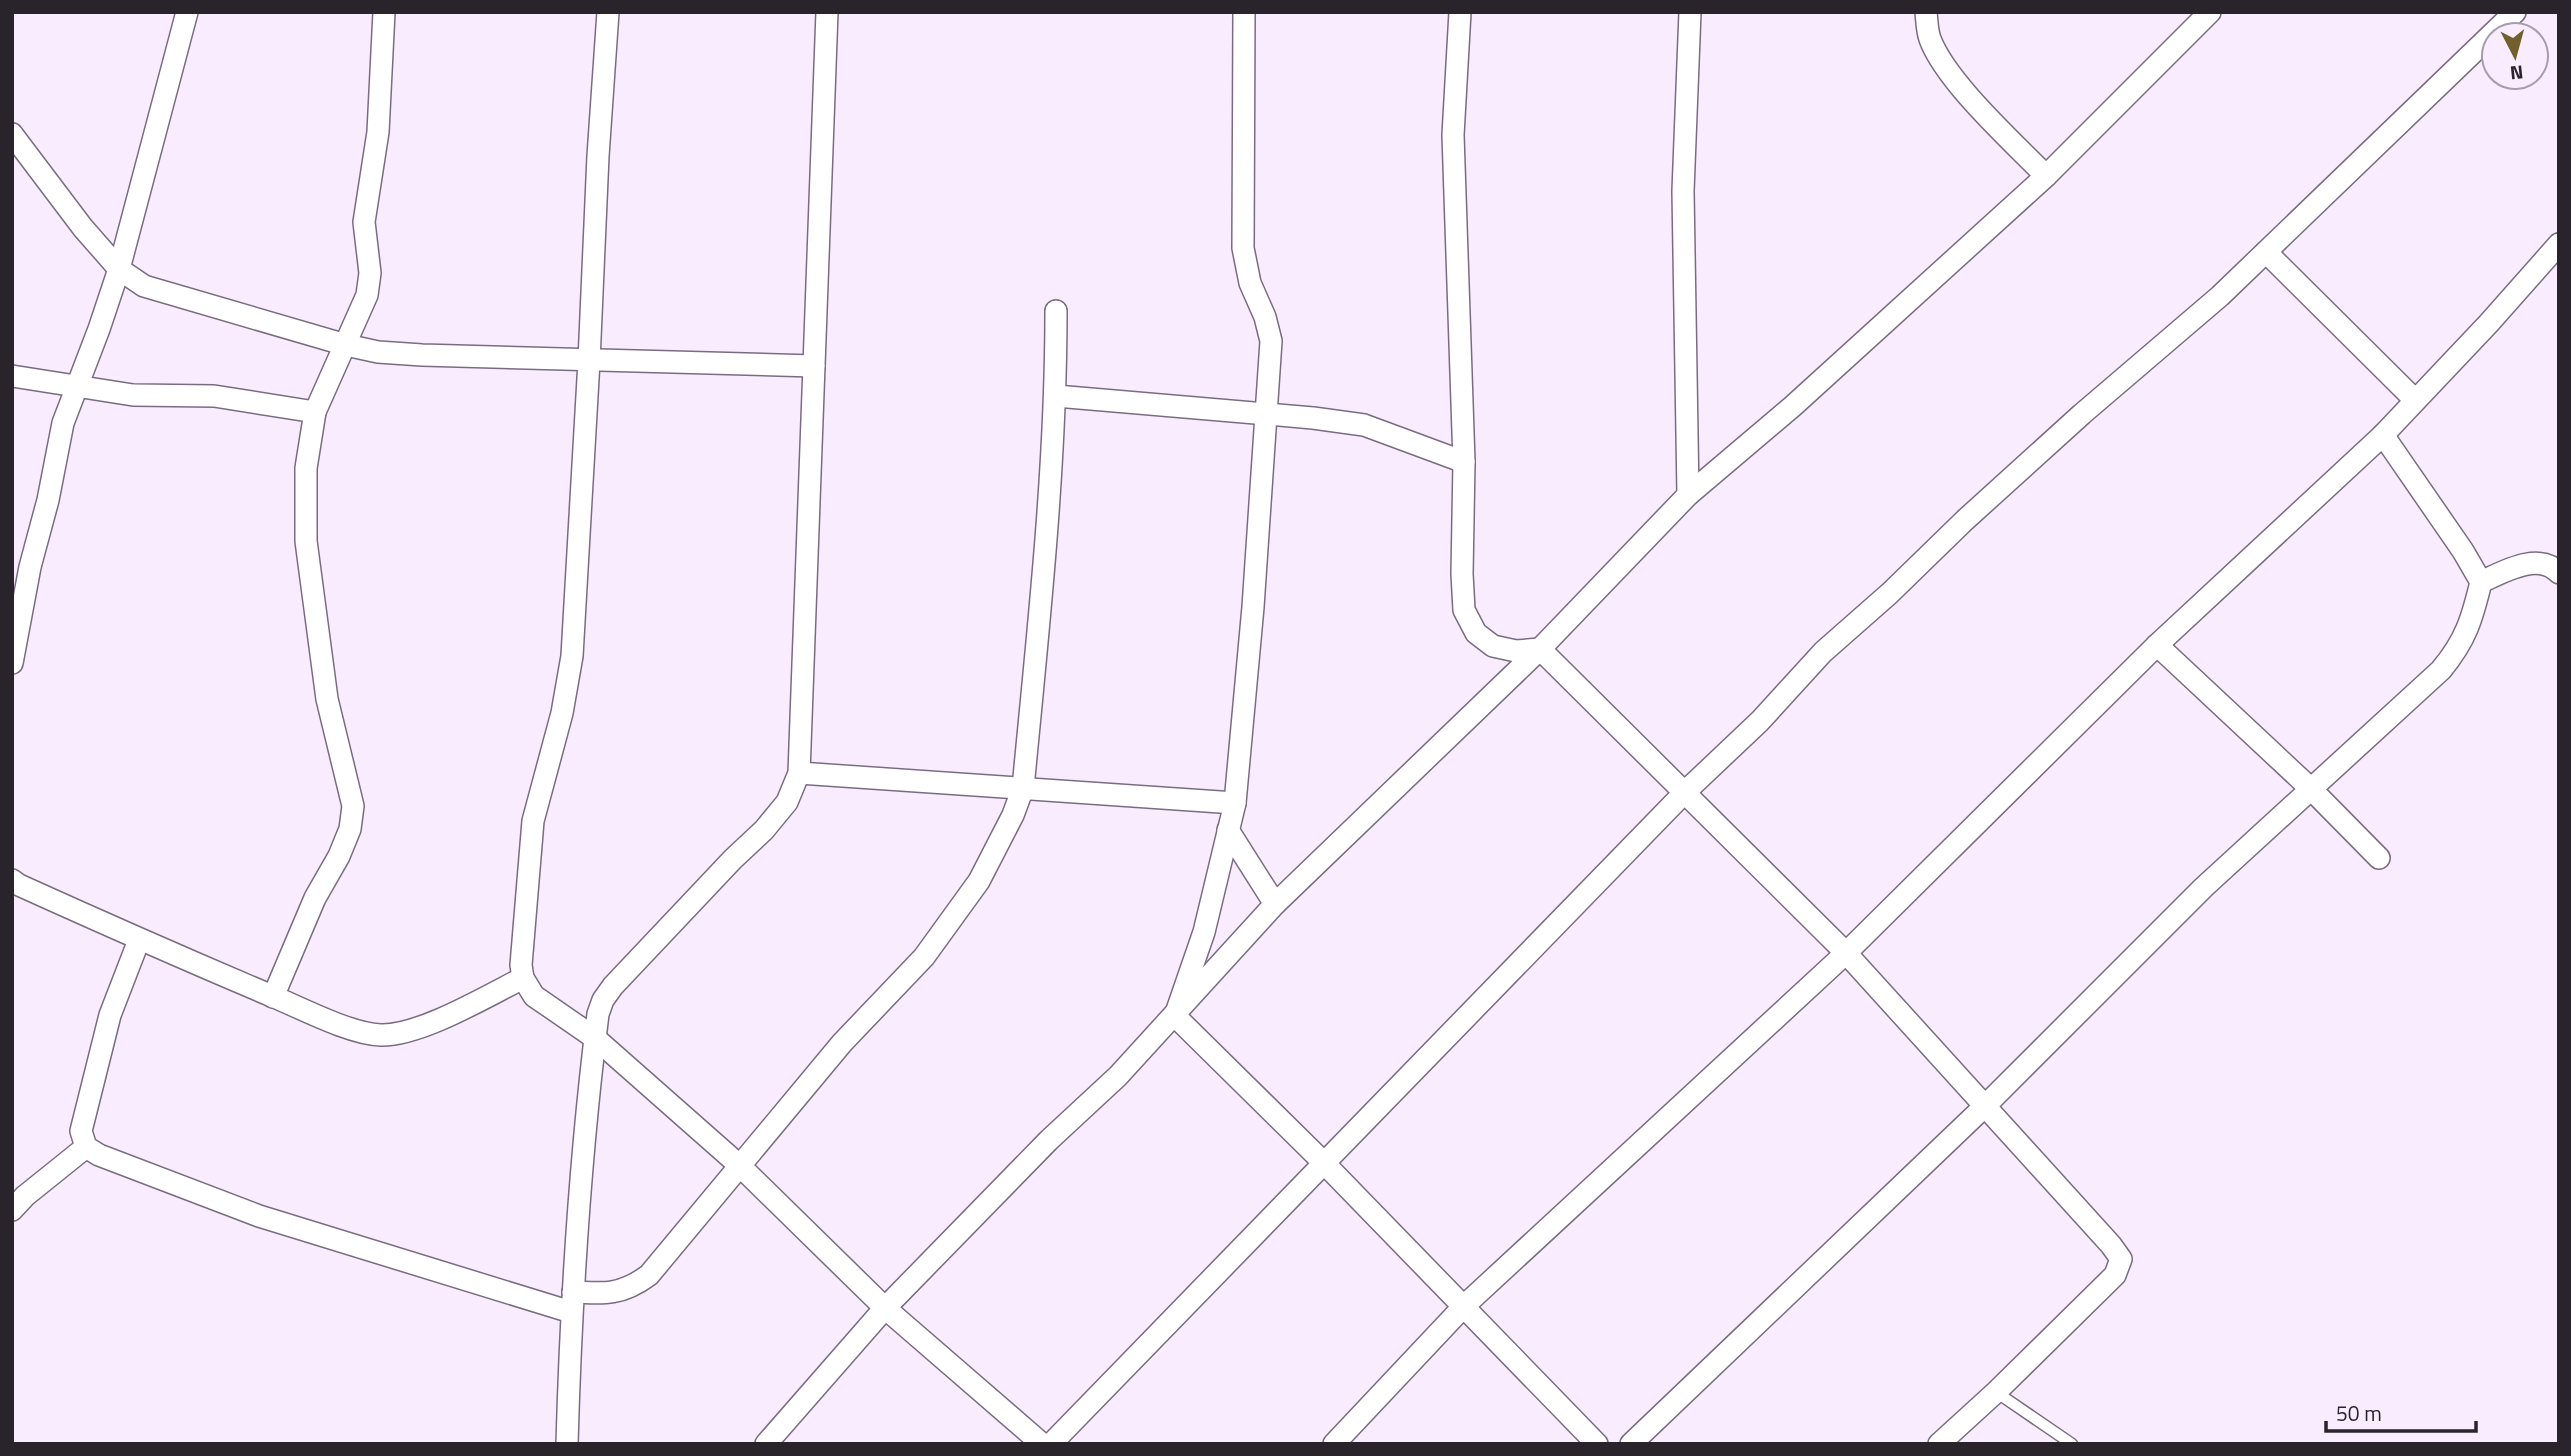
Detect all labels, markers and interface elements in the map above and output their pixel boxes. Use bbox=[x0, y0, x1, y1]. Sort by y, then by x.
north arrow bbox=[2480, 21, 2550, 91]
text: N bbox=[2509, 58, 2525, 89]
scale bar bbox=[2326, 1390, 2476, 1434]
text: 50 m bbox=[2336, 1397, 2382, 1429]

